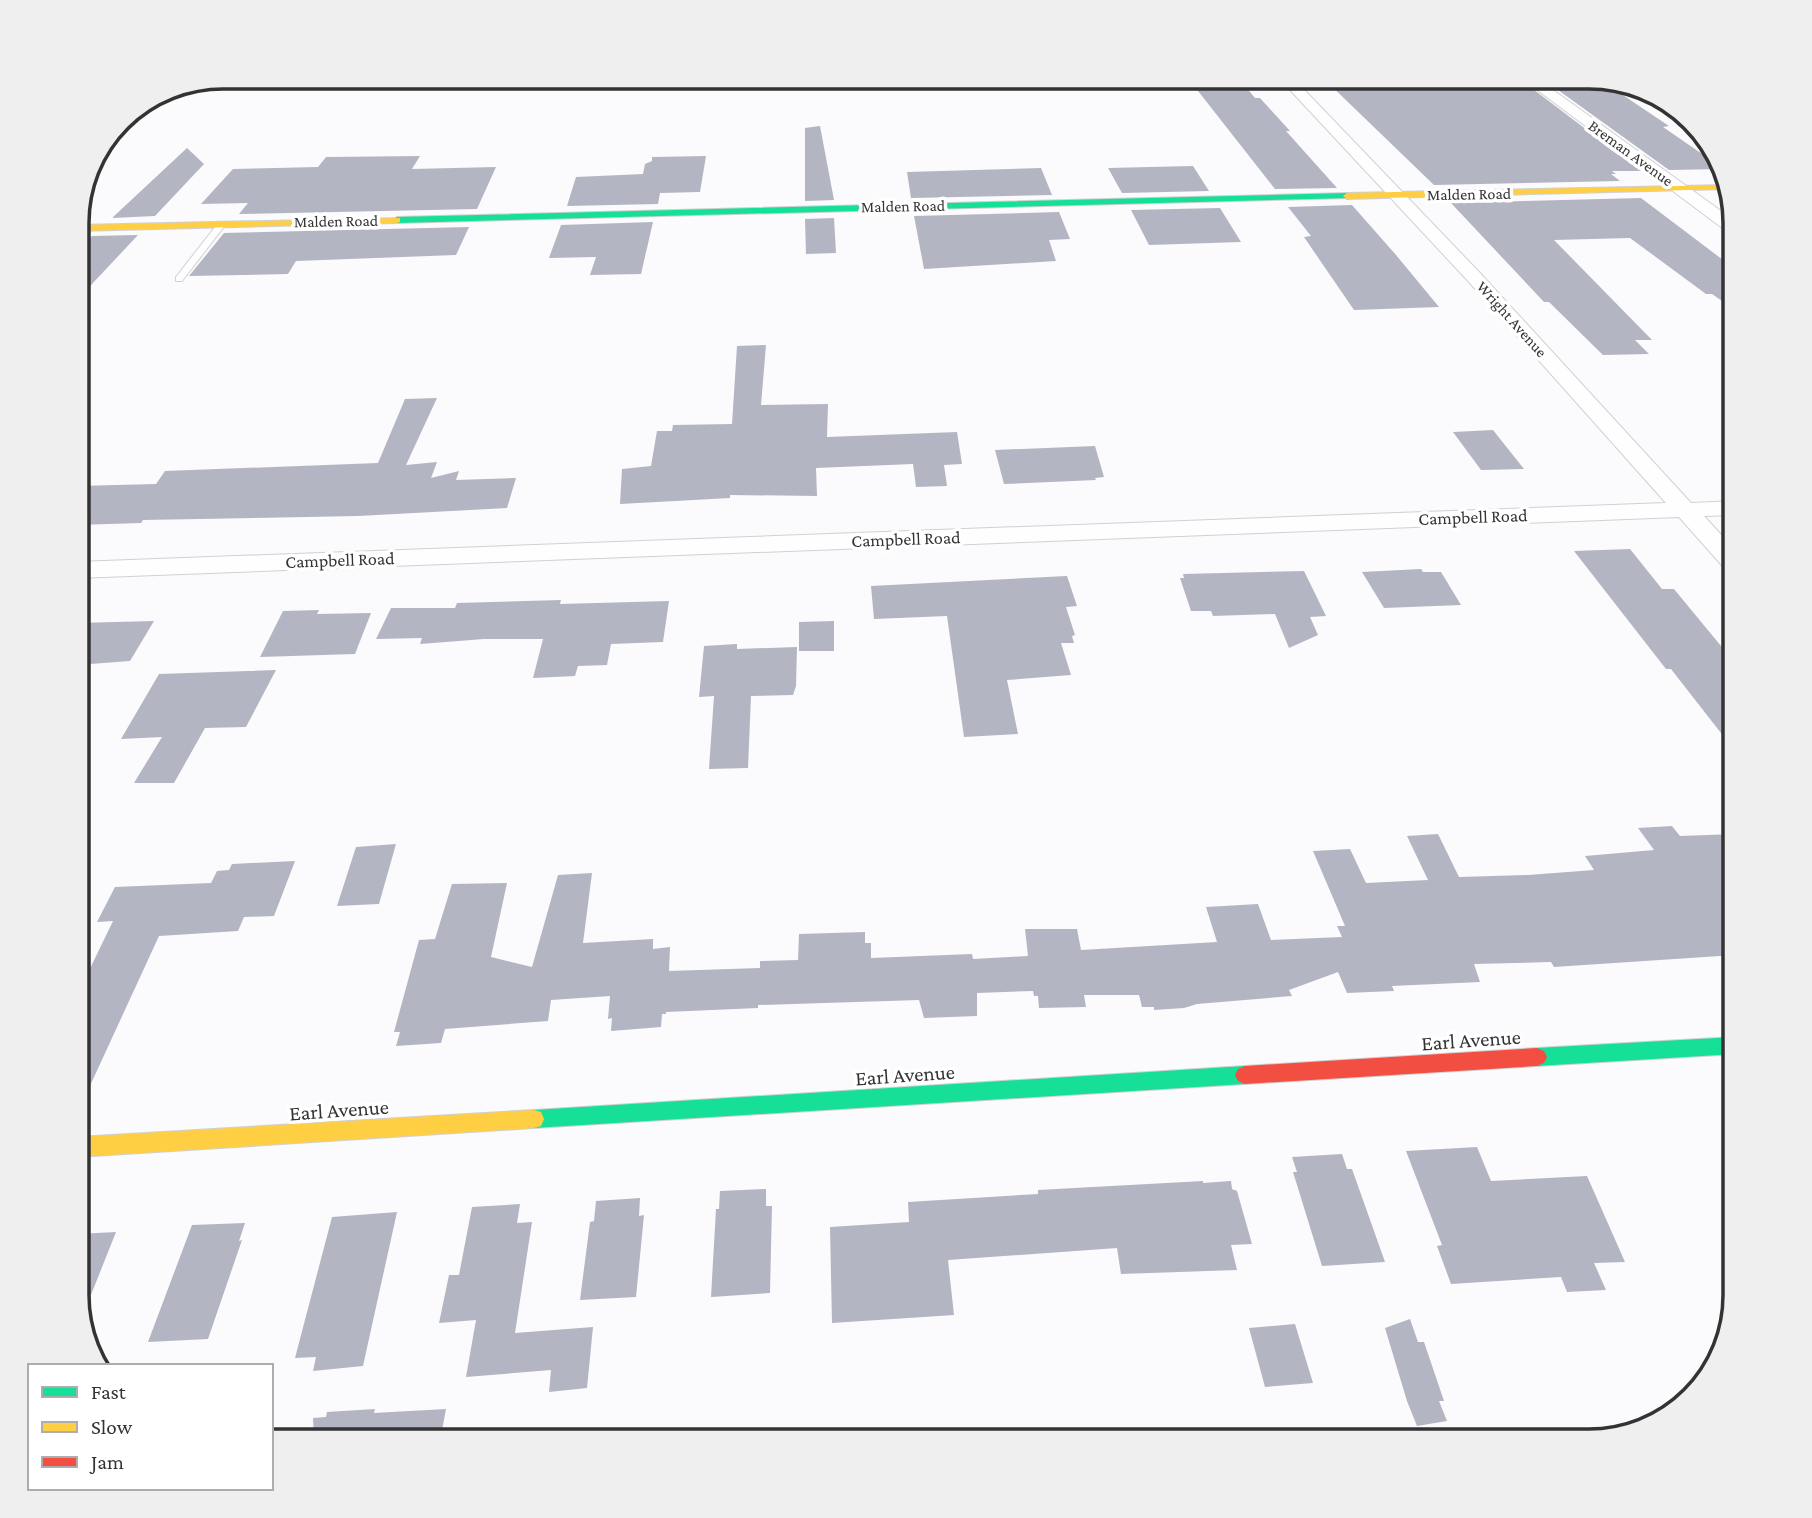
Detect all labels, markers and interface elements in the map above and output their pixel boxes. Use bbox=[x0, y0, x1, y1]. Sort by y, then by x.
street label: Breman Avenue bbox=[1586, 117, 1676, 189]
street label: Malden Road bbox=[1427, 185, 1512, 203]
street label: Malden Road bbox=[861, 197, 946, 215]
street label: Malden Road bbox=[294, 212, 379, 230]
street label: Wright Avenue bbox=[1473, 278, 1550, 361]
street label: Campbell Road bbox=[1418, 505, 1528, 529]
street label: Campbell Road bbox=[851, 527, 961, 551]
street label: Campbell Road bbox=[285, 548, 395, 572]
street label: Earl Avenue bbox=[1420, 1025, 1522, 1055]
street label: Earl Avenue bbox=[854, 1060, 956, 1090]
street label: Earl Avenue bbox=[288, 1095, 390, 1125]
legend bbox=[28, 1364, 273, 1490]
text: Fast bbox=[91, 1380, 127, 1404]
text: Slow bbox=[91, 1415, 133, 1439]
text: Jam bbox=[89, 1450, 124, 1474]

